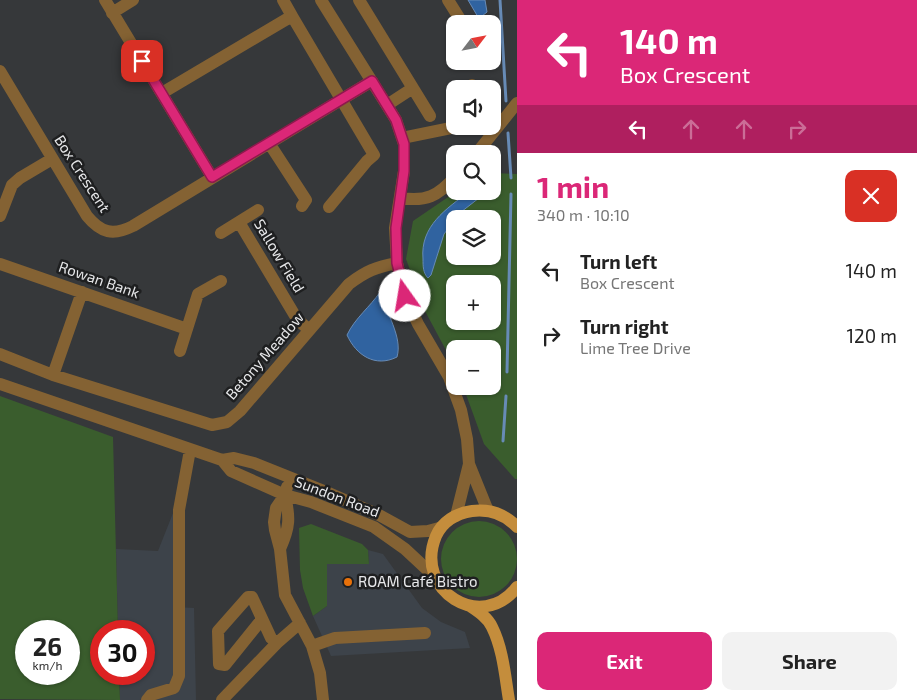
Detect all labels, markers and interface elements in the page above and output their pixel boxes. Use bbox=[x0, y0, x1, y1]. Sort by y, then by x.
north arrow bbox=[446, 15, 501, 70]
map controls bbox=[446, 15, 501, 395]
text: 140 m bbox=[620, 19, 718, 61]
icon: left bbox=[537, 20, 602, 85]
pin bbox=[121, 40, 163, 82]
icon: arrive bbox=[128, 47, 156, 75]
text: Box Crescent bbox=[620, 61, 750, 87]
button: sound bbox=[446, 80, 501, 135]
icon: left bbox=[624, 115, 652, 143]
icon: ahead bbox=[677, 115, 705, 143]
icon: ahead bbox=[730, 115, 758, 143]
icon: right bbox=[783, 115, 811, 143]
street label: Box Crescent bbox=[51, 131, 115, 216]
button: search bbox=[446, 145, 501, 200]
text: 1 min bbox=[537, 168, 609, 204]
button: close bbox=[845, 170, 897, 222]
text: 340 m · 10:10 bbox=[537, 205, 630, 224]
button: layers bbox=[446, 210, 501, 265]
street label: Sallow Field bbox=[251, 216, 309, 295]
text: Turn left bbox=[580, 250, 657, 273]
street label: Rowan Bank bbox=[57, 257, 142, 301]
icon: left bbox=[537, 257, 565, 285]
text: 140 m bbox=[845, 259, 897, 282]
position arrow bbox=[378, 269, 430, 321]
text: Box Crescent bbox=[580, 273, 675, 292]
button: + bbox=[446, 275, 501, 330]
street label: Betony Meadow bbox=[221, 308, 307, 403]
text: Turn right bbox=[580, 315, 668, 338]
icon: right bbox=[537, 322, 565, 350]
text: 120 m bbox=[846, 324, 897, 347]
text: Lime Tree Drive bbox=[580, 338, 691, 357]
button: − bbox=[446, 340, 501, 395]
street label: Sundon Road bbox=[292, 472, 382, 520]
place label: ROAM Café Bistro bbox=[358, 572, 478, 590]
marker: ROAM Café Bistro bbox=[342, 576, 354, 588]
speed limit sign: 30 bbox=[90, 620, 155, 685]
text: 26 bbox=[33, 631, 62, 661]
button: Exit bbox=[537, 632, 712, 690]
button: Share bbox=[722, 632, 897, 690]
text: km/h bbox=[33, 658, 62, 672]

